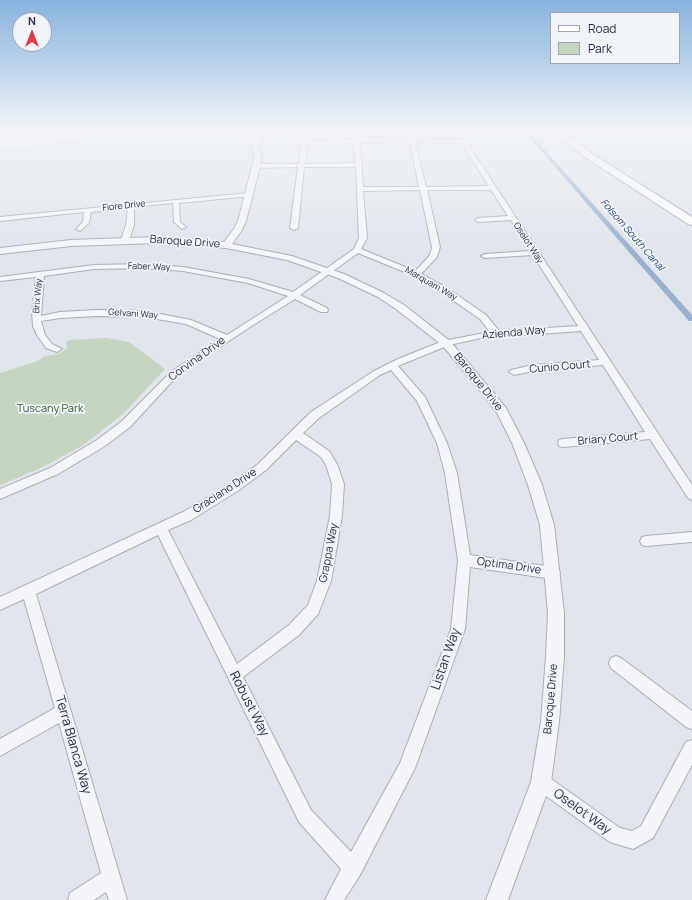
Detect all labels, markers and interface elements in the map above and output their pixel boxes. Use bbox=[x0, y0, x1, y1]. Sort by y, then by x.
north arrow bbox=[12, 12, 52, 52]
legend bbox=[550, 12, 680, 64]
text: N bbox=[28, 13, 36, 28]
text: Road bbox=[588, 20, 616, 37]
text: Park bbox=[588, 40, 612, 57]
water label: Folsom South Canal bbox=[598, 197, 666, 273]
street label: Fiore Drive bbox=[102, 198, 146, 214]
street label: Oselot Way bbox=[511, 220, 545, 266]
street label: Baroque Drive bbox=[149, 233, 221, 251]
street label: Faber Way bbox=[128, 261, 170, 273]
street label: Marquam Way bbox=[403, 265, 459, 303]
street label: Brix Way bbox=[31, 278, 45, 314]
street label: Gelvani Way bbox=[108, 307, 158, 321]
street label: Azienda Way bbox=[481, 324, 547, 342]
street label: Corvina Drive bbox=[166, 334, 228, 384]
street label: Baroque Drive bbox=[451, 350, 505, 414]
street label: Cunio Court bbox=[529, 358, 591, 376]
park label: Tuscany Park bbox=[17, 402, 83, 416]
street label: Briary Court bbox=[577, 430, 639, 448]
street label: Graciano Drive bbox=[191, 466, 259, 516]
street label: Grappa Way bbox=[317, 522, 341, 584]
street label: Optima Drive bbox=[476, 555, 542, 577]
street label: Listan Way bbox=[428, 626, 464, 692]
street label: Baroque Drive bbox=[541, 663, 561, 735]
street label: Robust Way bbox=[226, 669, 272, 739]
street label: Terra Blanca Way bbox=[52, 694, 94, 796]
street label: Oselot Way bbox=[550, 786, 614, 838]

